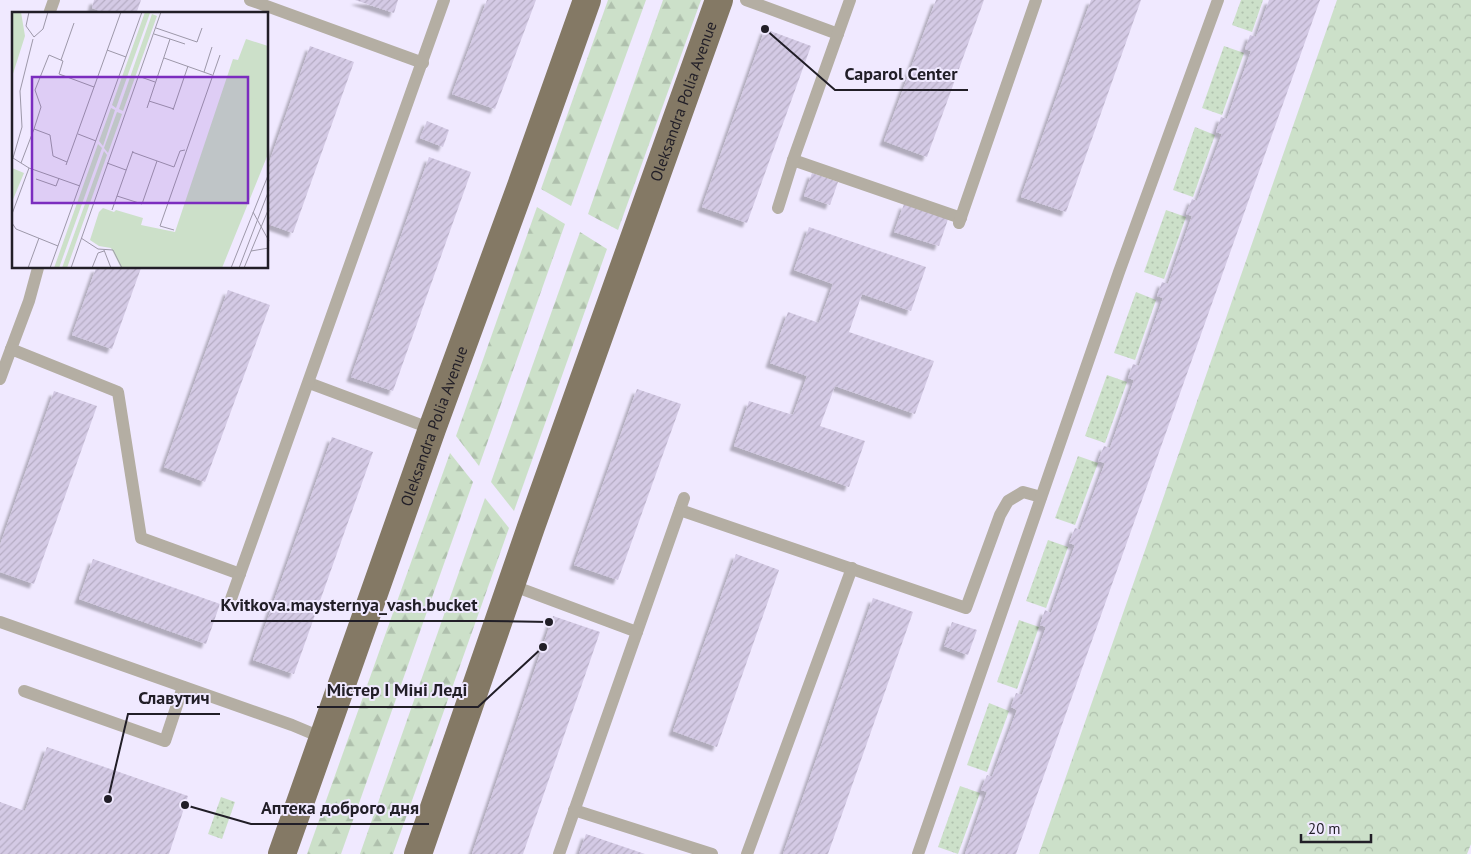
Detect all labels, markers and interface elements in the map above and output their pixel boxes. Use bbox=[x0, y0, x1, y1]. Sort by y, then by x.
inset map bbox=[12, 12, 269, 269]
street label: Oleksandra Polia Avenue bbox=[645, 18, 721, 184]
callout: Caparol Center bbox=[835, 57, 968, 90]
text: Caparol Center bbox=[844, 62, 958, 85]
street label: Oleksandra Polia Avenue bbox=[396, 343, 472, 509]
callout: Kvitkova.maysternya_vash.bucket bbox=[211, 588, 488, 621]
text: Kvitkova.maysternya_vash.bucket bbox=[220, 593, 478, 616]
callout: Містер І Міні Леді bbox=[317, 674, 478, 707]
text: Містер І Міні Леді bbox=[327, 678, 467, 701]
callout: Славутич bbox=[128, 681, 220, 714]
text: Славутич bbox=[138, 686, 210, 709]
callout: Аптека доброго дня bbox=[251, 791, 429, 824]
text: Аптека доброго дня bbox=[261, 796, 419, 819]
scale bar bbox=[1301, 812, 1371, 844]
text: 20 m bbox=[1308, 819, 1341, 838]

